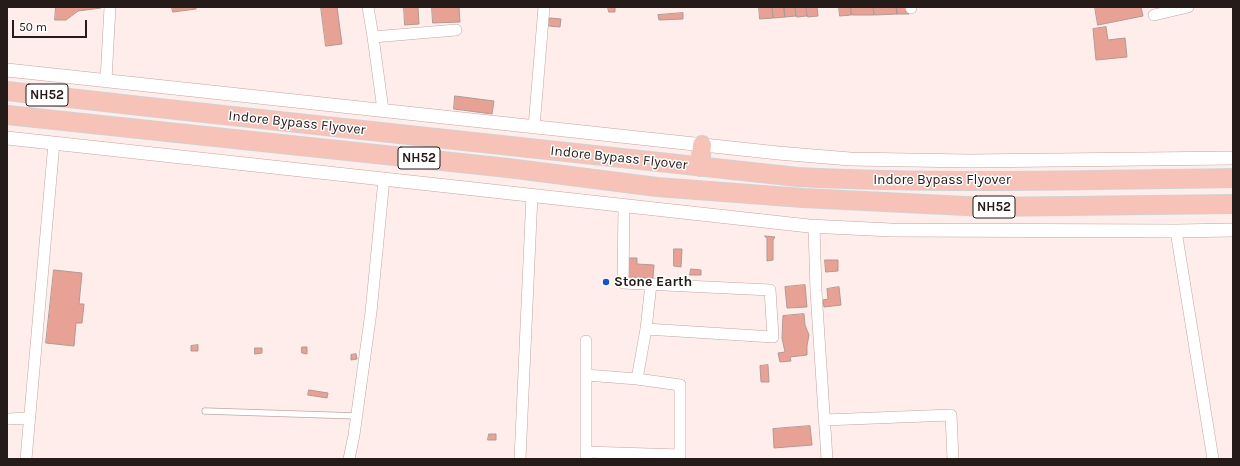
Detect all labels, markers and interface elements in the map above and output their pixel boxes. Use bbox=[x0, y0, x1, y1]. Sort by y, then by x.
scale bar bbox=[14, 12, 89, 38]
text: 50 m bbox=[19, 20, 47, 34]
road number: NH52 bbox=[26, 84, 68, 106]
street label: Indore Bypass Flyover bbox=[228, 107, 366, 139]
street label: Indore Bypass Flyover bbox=[550, 142, 688, 174]
road number: NH52 bbox=[398, 147, 440, 169]
street label: Indore Bypass Flyover bbox=[873, 172, 1011, 188]
road number: NH52 bbox=[973, 196, 1015, 218]
place label: Stone Earth bbox=[614, 274, 692, 290]
marker: Stone Earth bbox=[601, 277, 611, 287]

